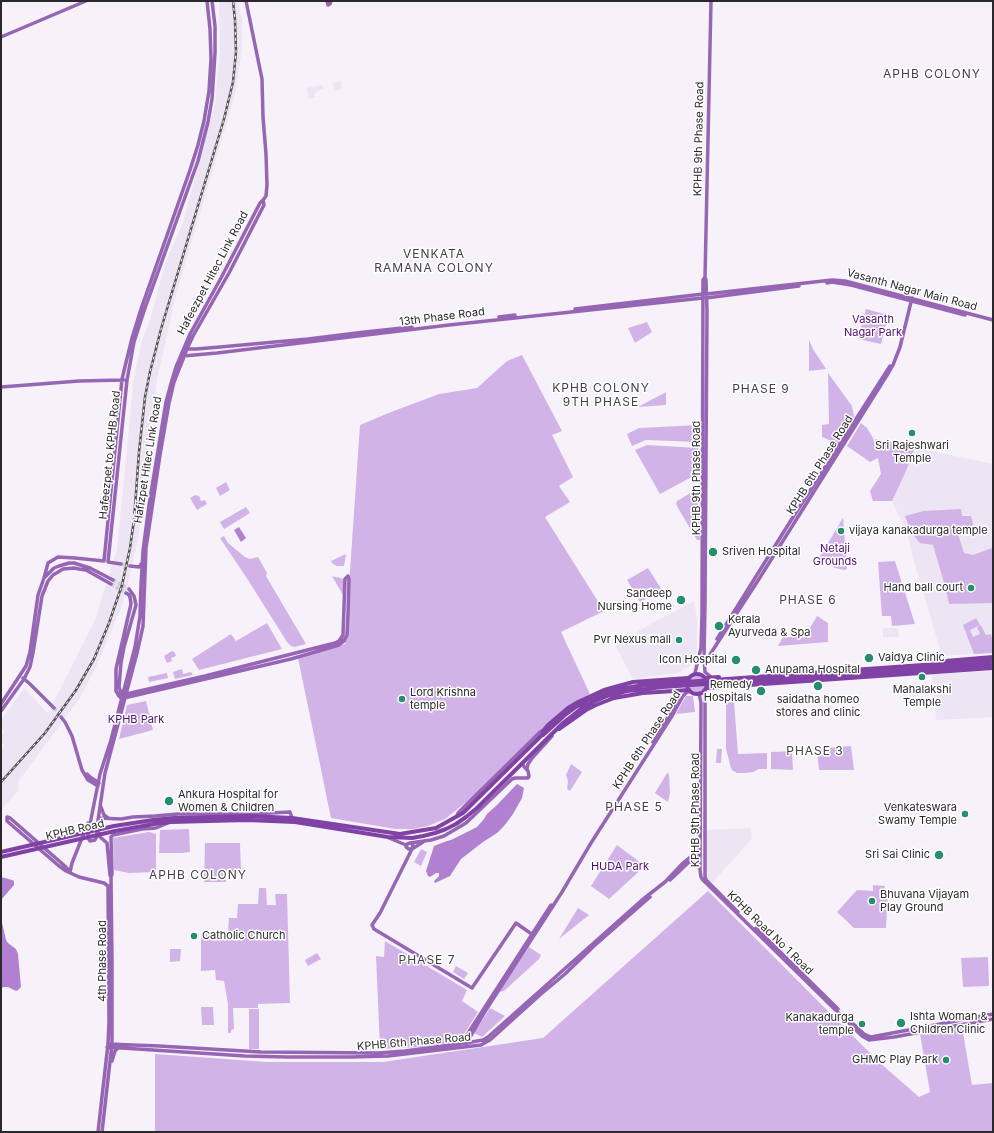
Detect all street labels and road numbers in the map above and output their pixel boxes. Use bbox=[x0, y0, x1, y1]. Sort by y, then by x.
street label: KPHB 9th Phase Road bbox=[691, 82, 707, 196]
street label: Hafeezpet Hitec Link Road bbox=[175, 209, 251, 337]
street label: Vasanth Nagar Main Road bbox=[845, 266, 979, 314]
street label: 13th Phase Road bbox=[399, 305, 485, 329]
street label: Hafeezpet to KPHB Road bbox=[97, 390, 123, 520]
street label: Hafizpet Hitec Link Road bbox=[131, 396, 165, 524]
street label: KPHB 6th Phase Road bbox=[784, 413, 856, 517]
street label: KPHB 9th Phase Road bbox=[690, 421, 704, 535]
street label: KPHB 6th Phase Road bbox=[610, 688, 684, 792]
street label: KPHB 9th Phase Road bbox=[689, 753, 703, 867]
street label: KPHB Road bbox=[45, 817, 105, 843]
street label: KPHB Road No 1 Road bbox=[724, 888, 816, 978]
street label: 4th Phase Road bbox=[96, 920, 110, 1002]
street label: KPHB 6th Phase Road bbox=[356, 1030, 472, 1054]

